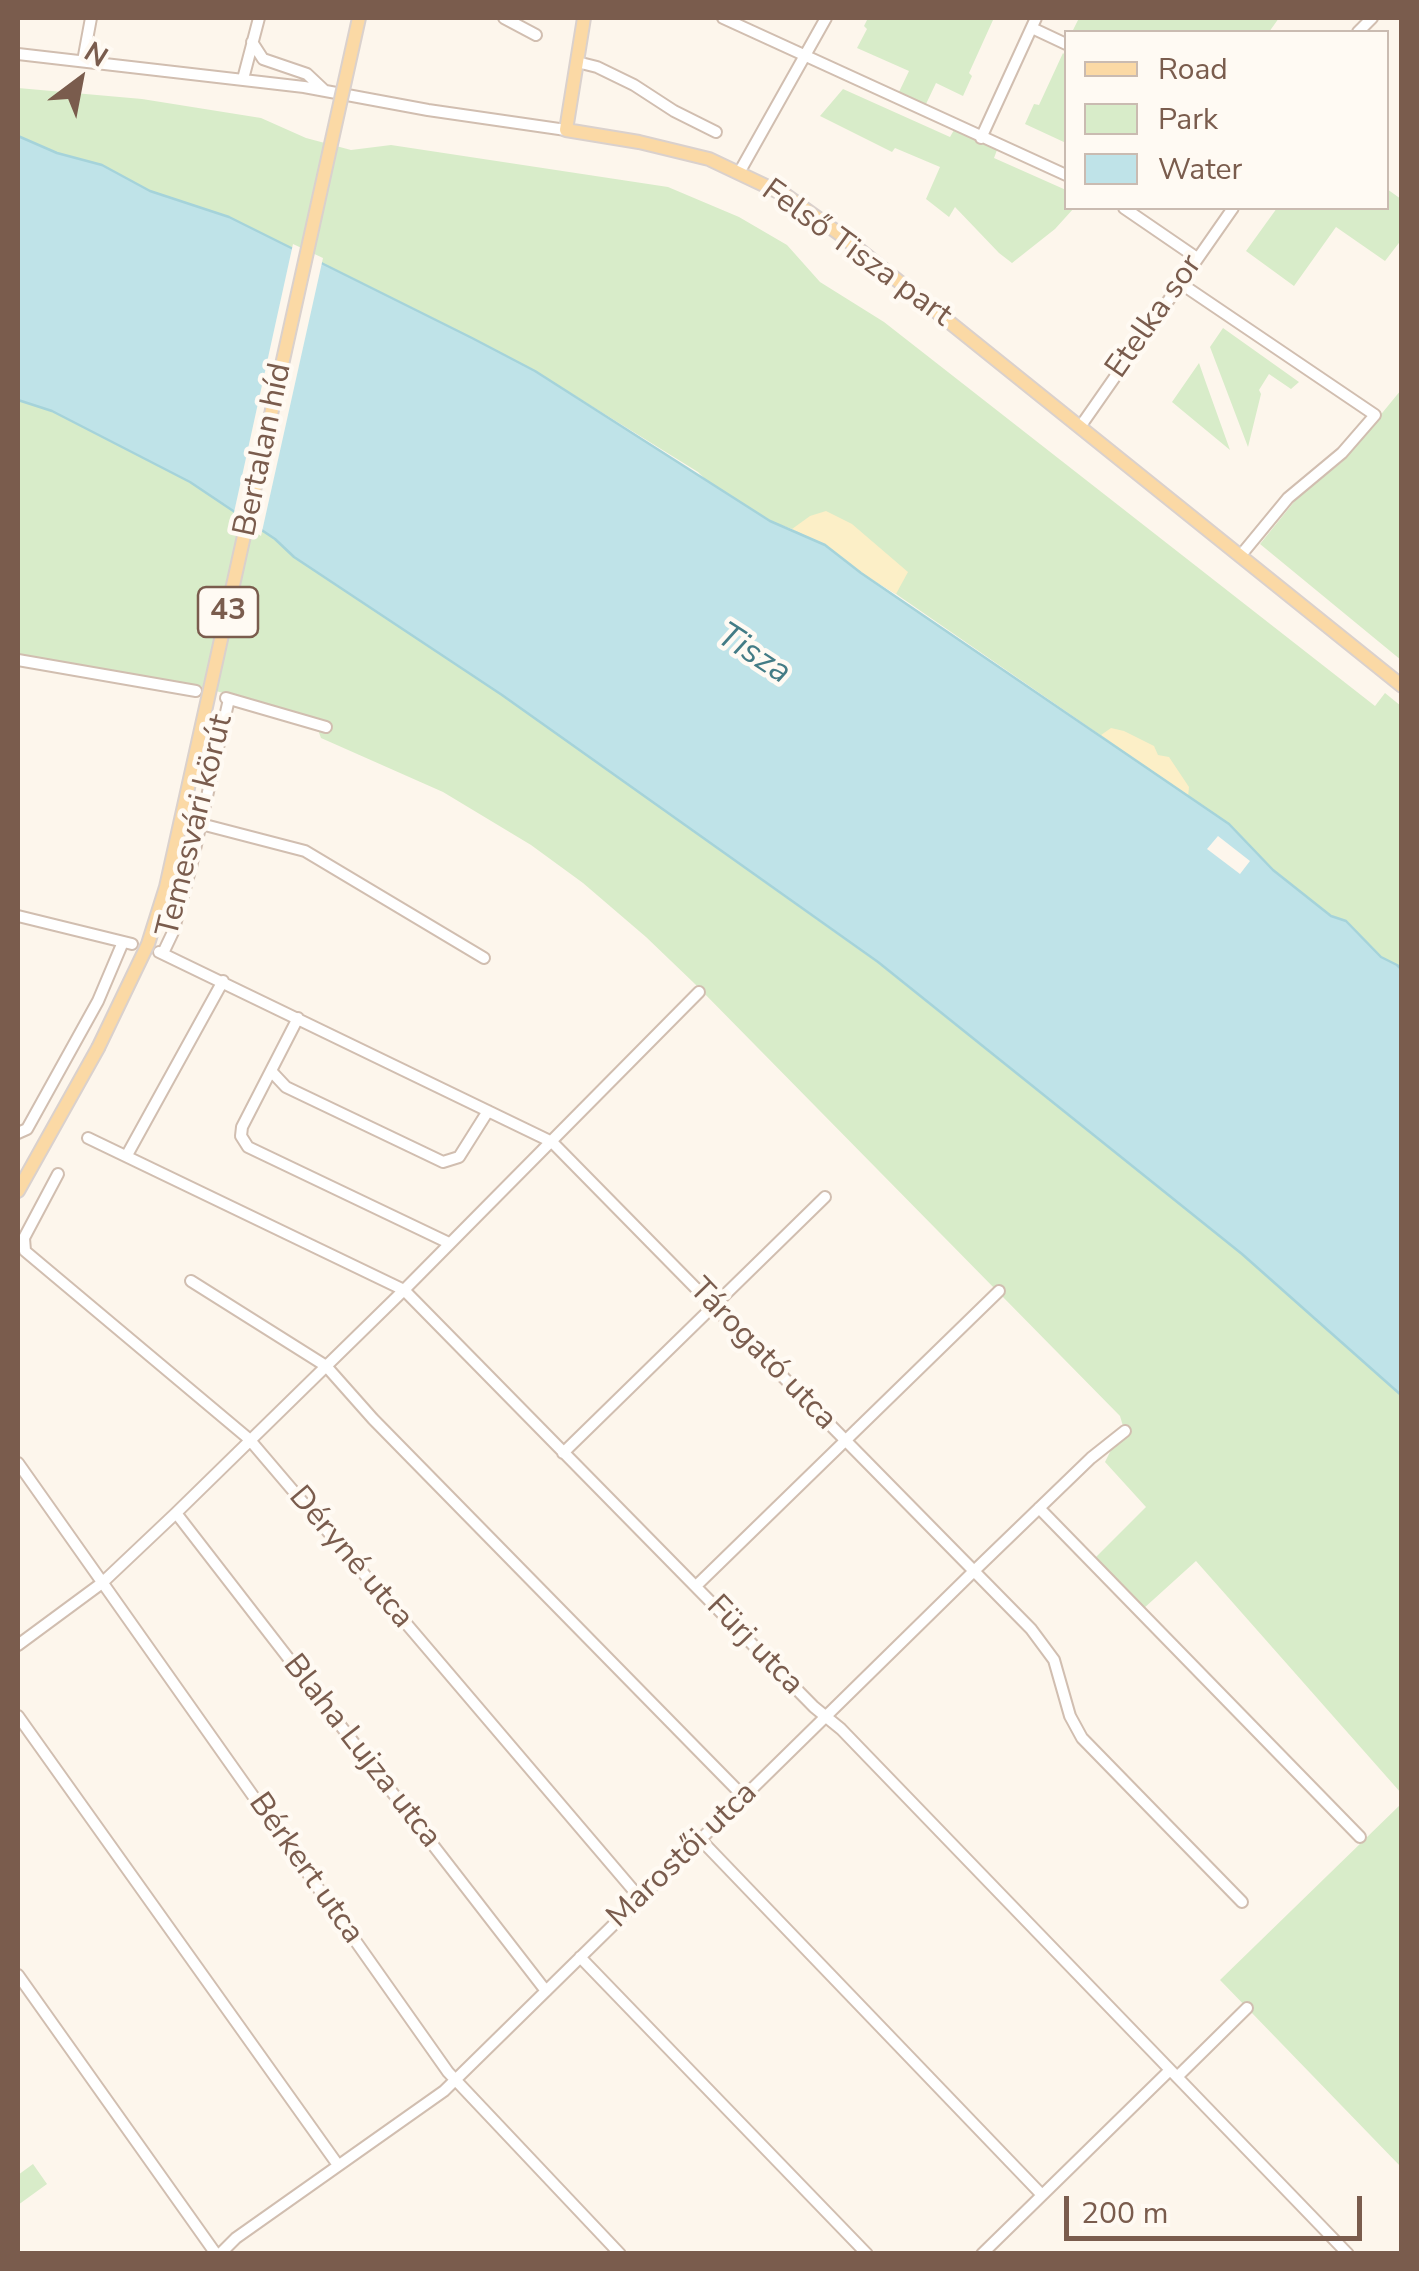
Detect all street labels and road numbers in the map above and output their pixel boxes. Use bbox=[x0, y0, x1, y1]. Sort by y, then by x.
street label: Felső Tisza part bbox=[753, 172, 959, 336]
street label: Etelka sor bbox=[1099, 248, 1211, 386]
street label: Bertalan híd bbox=[227, 360, 301, 540]
road number: 43 bbox=[198, 587, 258, 637]
street label: Temesvári körút bbox=[150, 711, 242, 941]
street label: Tárogató utca bbox=[680, 1271, 844, 1439]
street label: Déryné utca bbox=[279, 1479, 421, 1637]
street label: Fürj utca bbox=[697, 1588, 811, 1704]
street label: Blaha Lujza utca bbox=[274, 1648, 448, 1856]
street label: Marostői utca bbox=[600, 1775, 766, 1937]
street label: Bérkert utca bbox=[239, 1786, 371, 1952]

